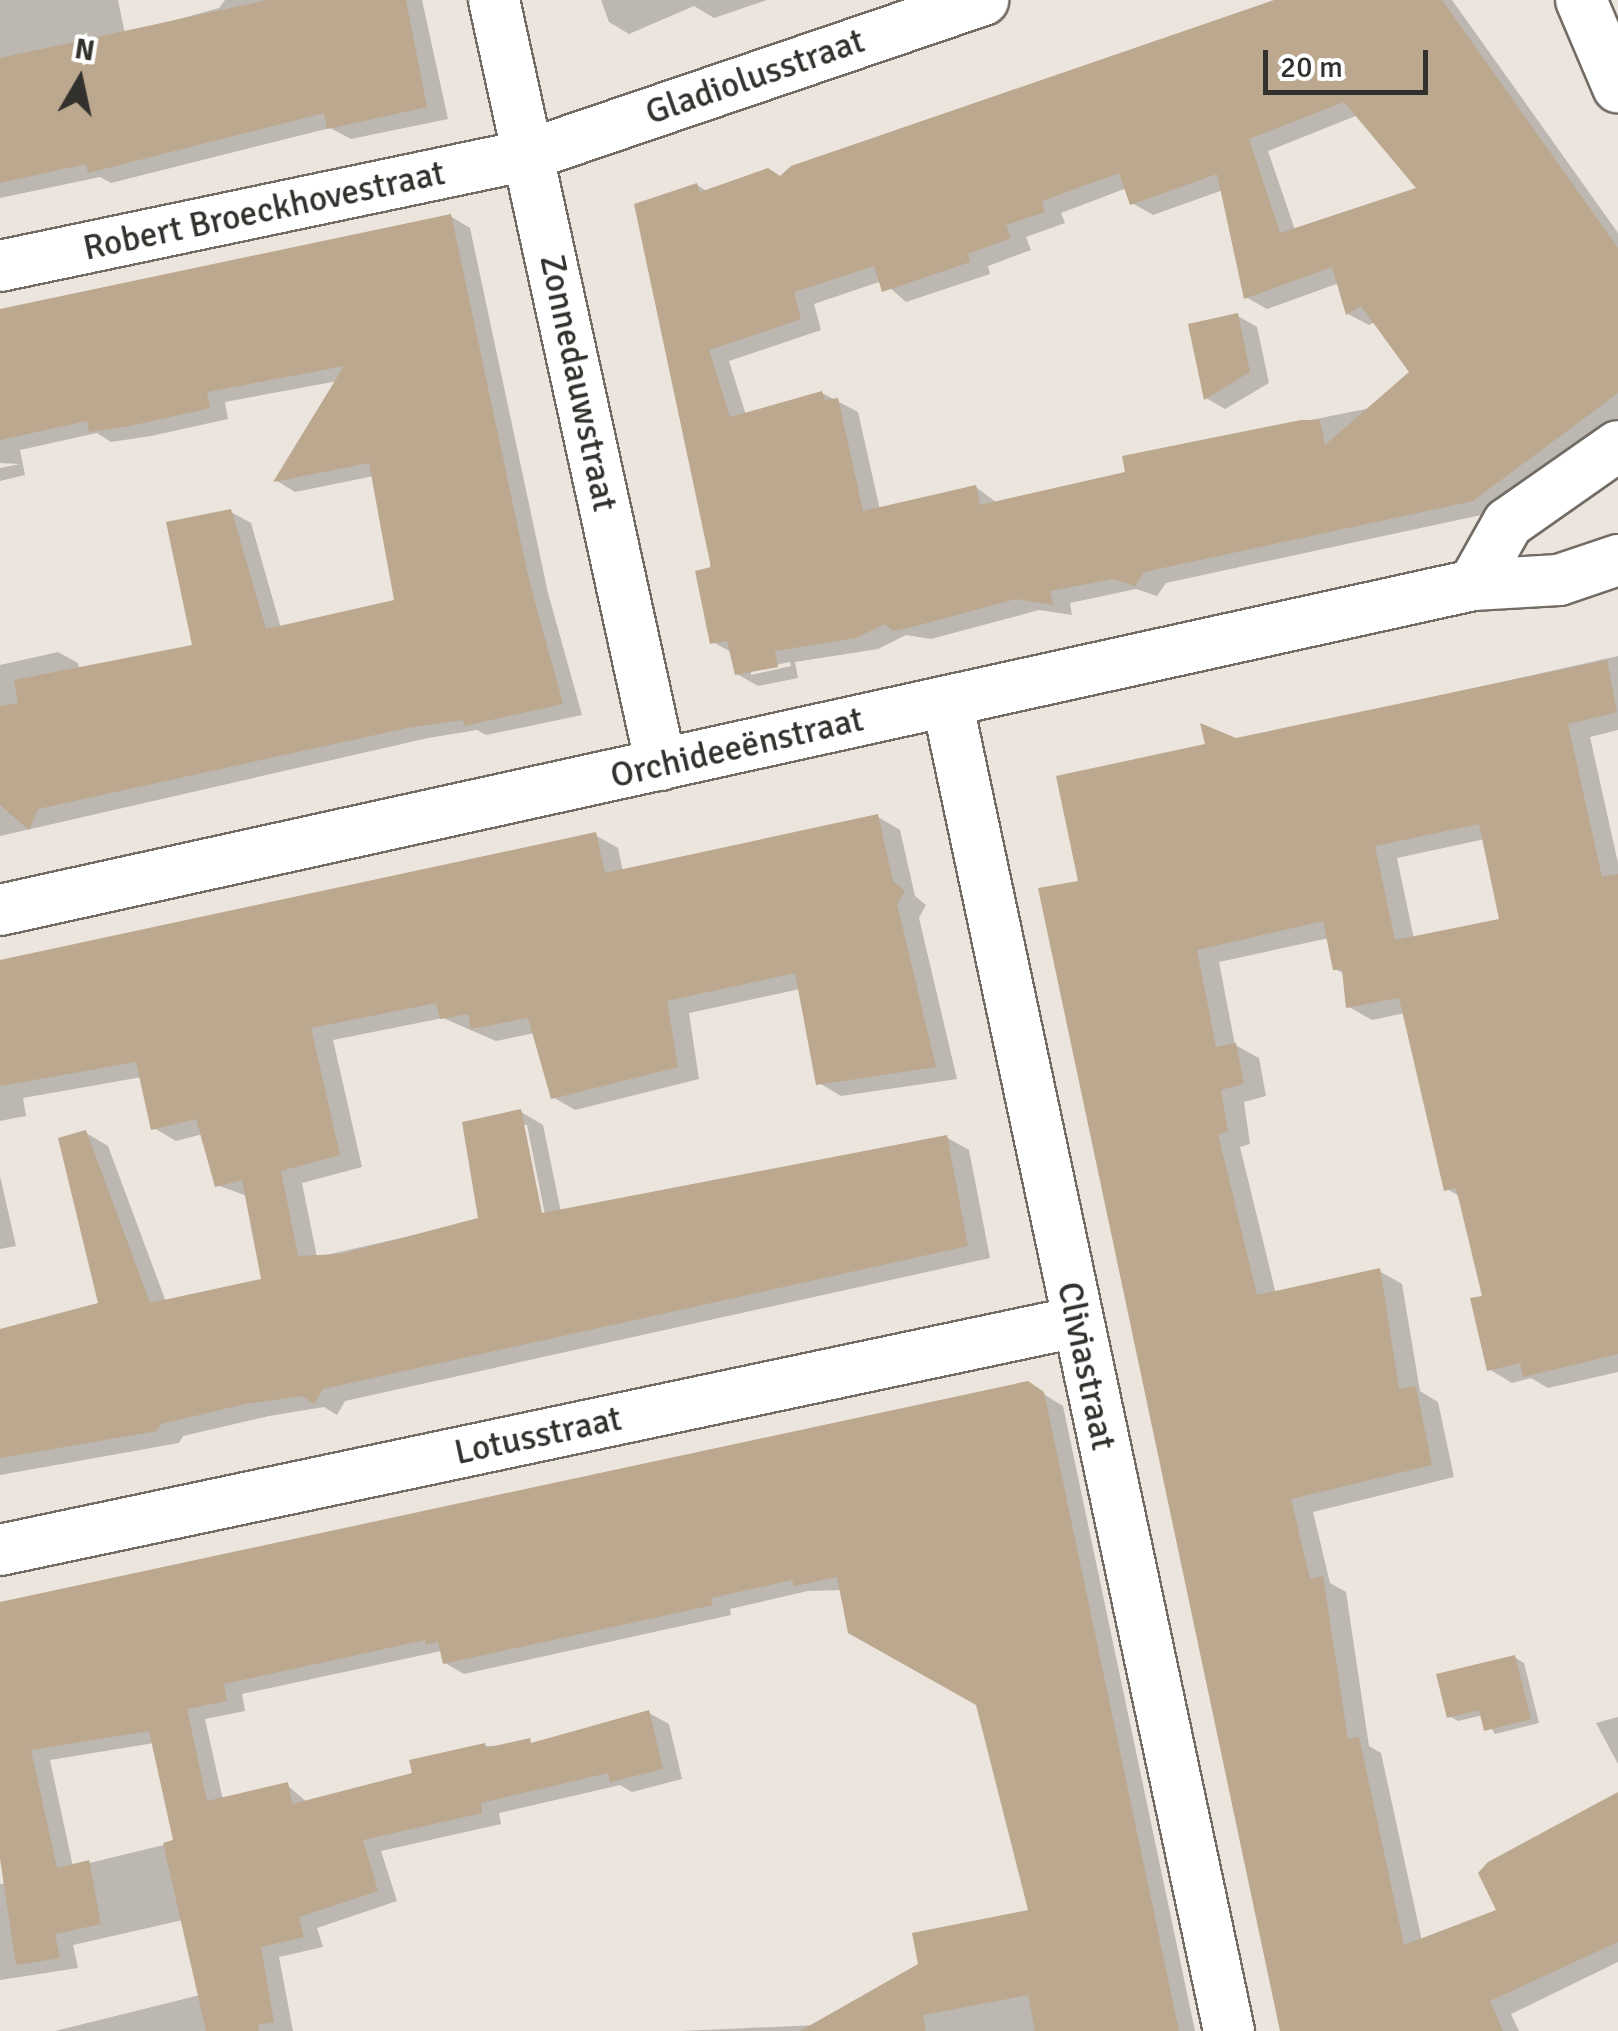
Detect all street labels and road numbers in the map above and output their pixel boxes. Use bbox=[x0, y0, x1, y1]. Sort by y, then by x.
street label: Gladiolusstraat bbox=[640, 20, 870, 134]
street label: Robert Broeckhovestraat bbox=[79, 152, 449, 270]
street label: Zonnedauwstraat bbox=[530, 251, 626, 515]
street label: Orchideeënstraat bbox=[607, 699, 867, 797]
street label: Cliviastraat bbox=[1048, 1278, 1124, 1454]
street label: Lotusstraat bbox=[451, 1398, 625, 1474]

